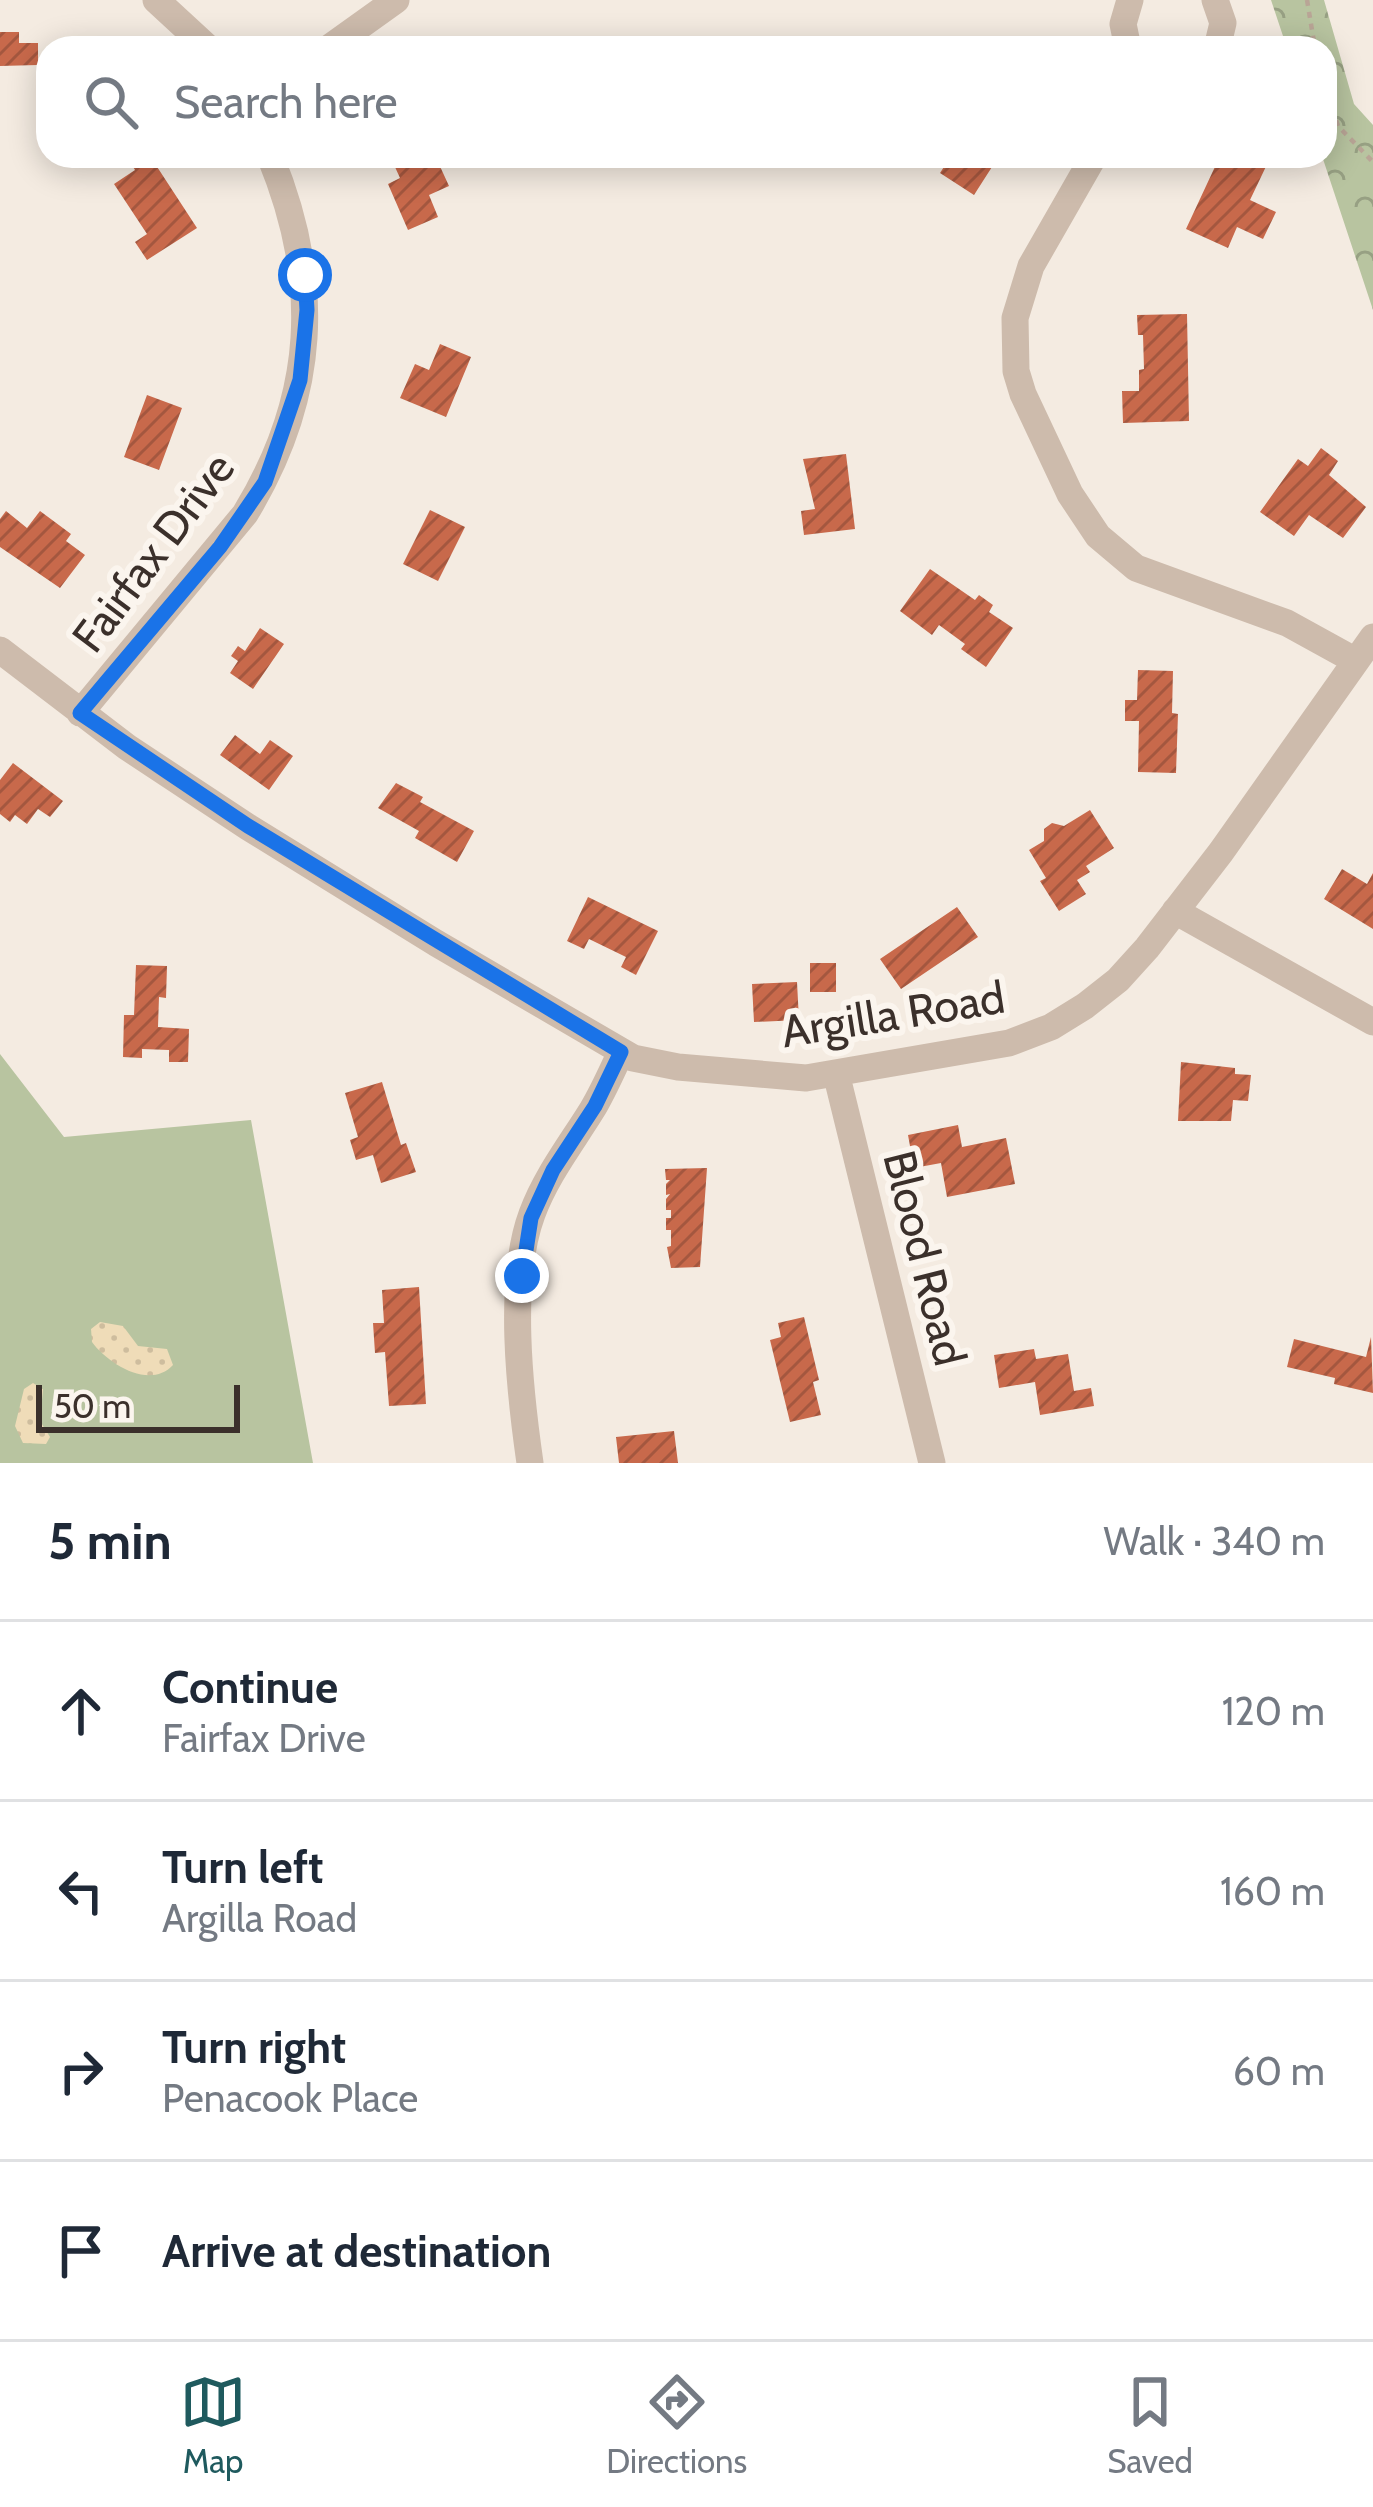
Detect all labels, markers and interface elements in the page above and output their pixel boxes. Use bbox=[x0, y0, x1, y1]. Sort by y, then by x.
search box bbox=[36, 36, 1337, 168]
icon: search bbox=[78, 69, 144, 135]
text: Search here bbox=[174, 75, 398, 129]
route start bbox=[278, 248, 332, 302]
street label: Fairfax Drive bbox=[61, 442, 245, 662]
street label: Argilla Road bbox=[778, 970, 1008, 1058]
street label: Blood Road bbox=[872, 1145, 978, 1371]
route end bbox=[495, 1249, 549, 1303]
scale bar bbox=[36, 1379, 240, 1432]
text: 50 m bbox=[54, 1386, 131, 1426]
text: 5 min bbox=[48, 1510, 172, 1572]
text: Walk · 340 m bbox=[1104, 1517, 1325, 1565]
text: Continue bbox=[162, 1660, 338, 1714]
icon: ahead bbox=[48, 1678, 114, 1744]
text: 120 m bbox=[1222, 1687, 1325, 1735]
text: Fairfax Drive bbox=[162, 1714, 366, 1762]
text: Turn left bbox=[162, 1840, 324, 1894]
icon: left bbox=[48, 1858, 114, 1924]
text: 160 m bbox=[1220, 1867, 1325, 1915]
text: Argilla Road bbox=[162, 1894, 357, 1942]
text: Turn right bbox=[162, 2020, 346, 2074]
icon: right bbox=[48, 2038, 114, 2104]
text: 60 m bbox=[1233, 2047, 1325, 2095]
text: Penacook Place bbox=[162, 2074, 418, 2122]
icon: arrive bbox=[48, 2218, 114, 2284]
text: Arrive at destination bbox=[162, 2224, 551, 2278]
tab: Map bbox=[180, 2369, 246, 2481]
tab: Directions bbox=[606, 2369, 747, 2481]
tab: Saved bbox=[1107, 2369, 1193, 2481]

